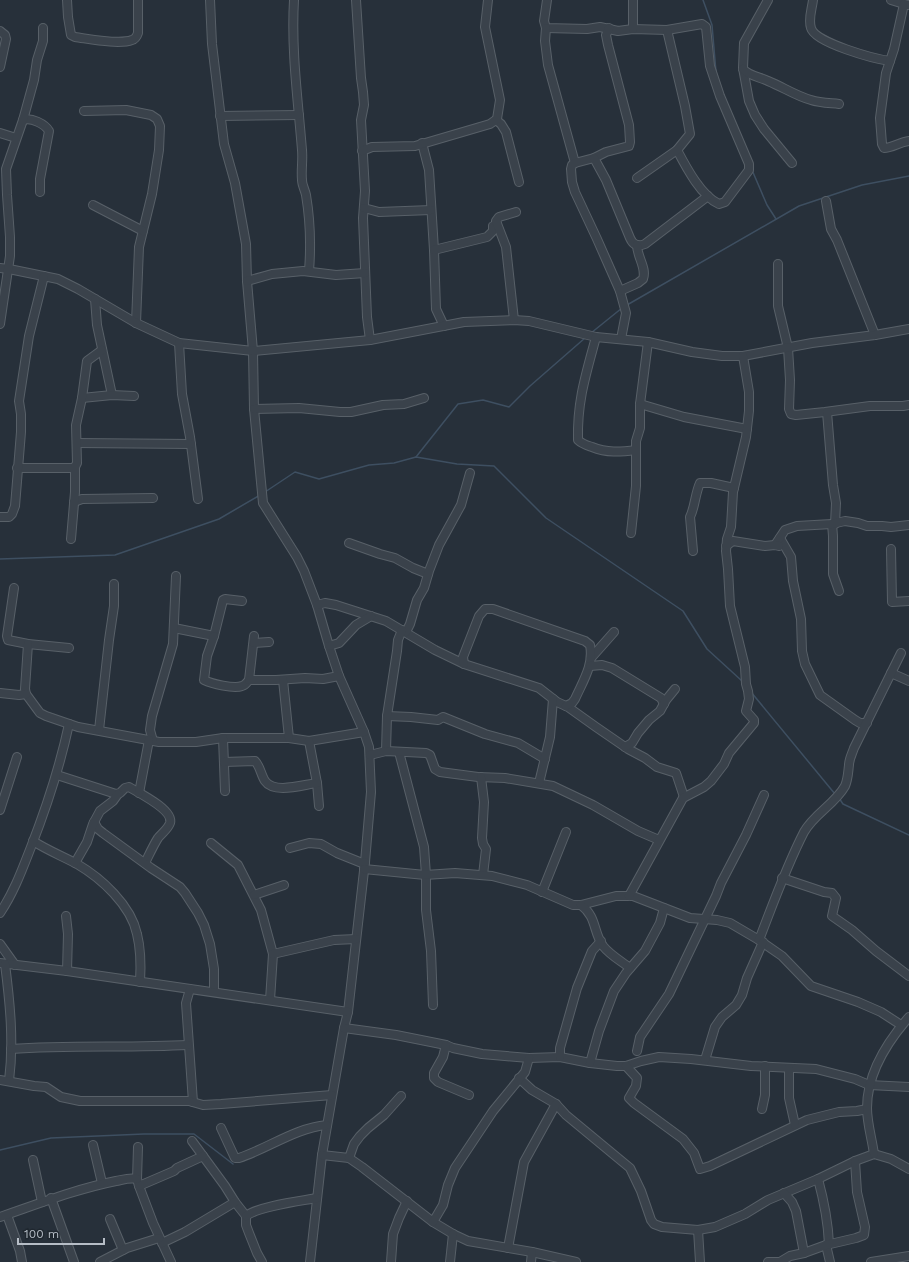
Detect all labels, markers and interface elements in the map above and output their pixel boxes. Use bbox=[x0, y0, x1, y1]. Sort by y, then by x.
scale bar bbox=[18, 1220, 104, 1246]
text: 100 m bbox=[24, 1227, 59, 1241]

